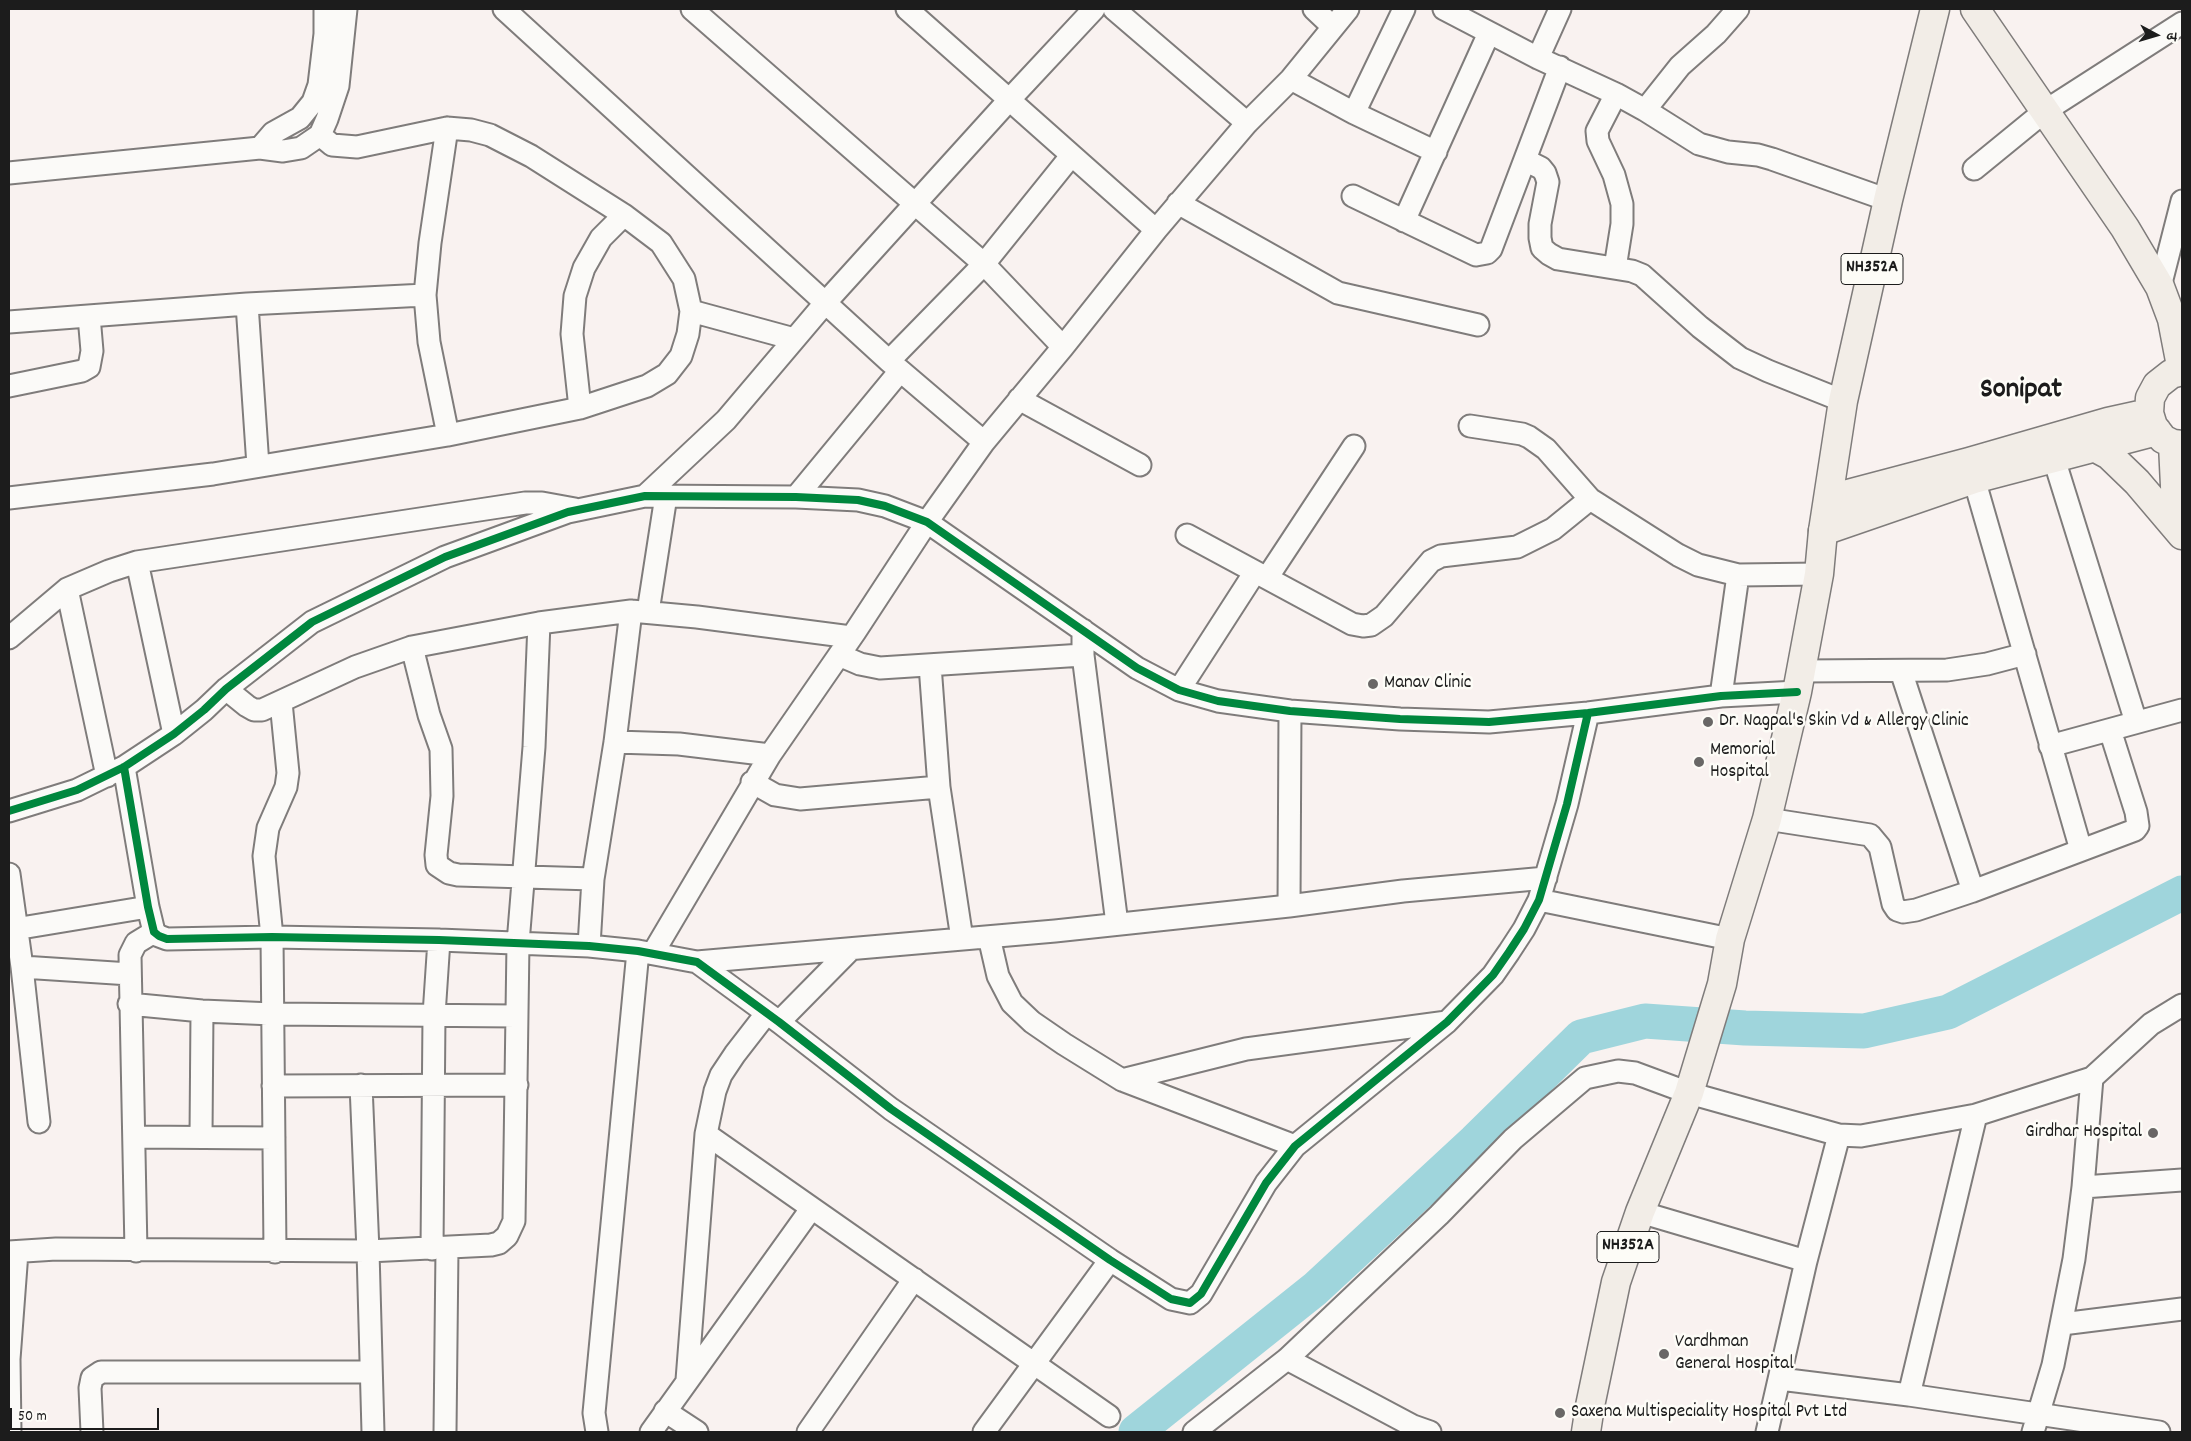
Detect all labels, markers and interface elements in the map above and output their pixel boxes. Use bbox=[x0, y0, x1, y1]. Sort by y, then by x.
north arrow bbox=[2131, 10, 2181, 60]
text: उ bbox=[2161, 32, 2181, 42]
road number: NH352A bbox=[1841, 253, 1903, 284]
district label: Sonipat bbox=[1980, 375, 2062, 409]
place label: Manav Clinic bbox=[1384, 673, 1471, 695]
marker: Manav Clinic bbox=[1366, 677, 1380, 691]
place label: Dr. Nagpal's Skin Vd & Allergy Clinic bbox=[1719, 711, 1969, 733]
marker: Dr. Nagpal's Skin Vd & Allergy Clinic bbox=[1701, 715, 1715, 729]
place label: Memorial Hospital bbox=[1710, 740, 1775, 784]
marker: Memorial Hospital bbox=[1692, 755, 1706, 769]
place label: Girdhar Hospital bbox=[2025, 1122, 2142, 1144]
marker: Girdhar Hospital bbox=[2146, 1126, 2160, 1140]
road number: NH352A bbox=[1597, 1232, 1659, 1262]
place label: Vardhman General Hospital bbox=[1675, 1332, 1794, 1376]
marker: Vardhman General Hospital bbox=[1657, 1347, 1671, 1361]
scale bar bbox=[12, 1398, 161, 1430]
place label: Saxena Multispeciality Hospital Pvt Ltd bbox=[1571, 1402, 1847, 1424]
text: 50 m bbox=[18, 1406, 47, 1428]
marker: Saxena Multispeciality Hospital Pvt Ltd bbox=[1553, 1406, 1567, 1420]

